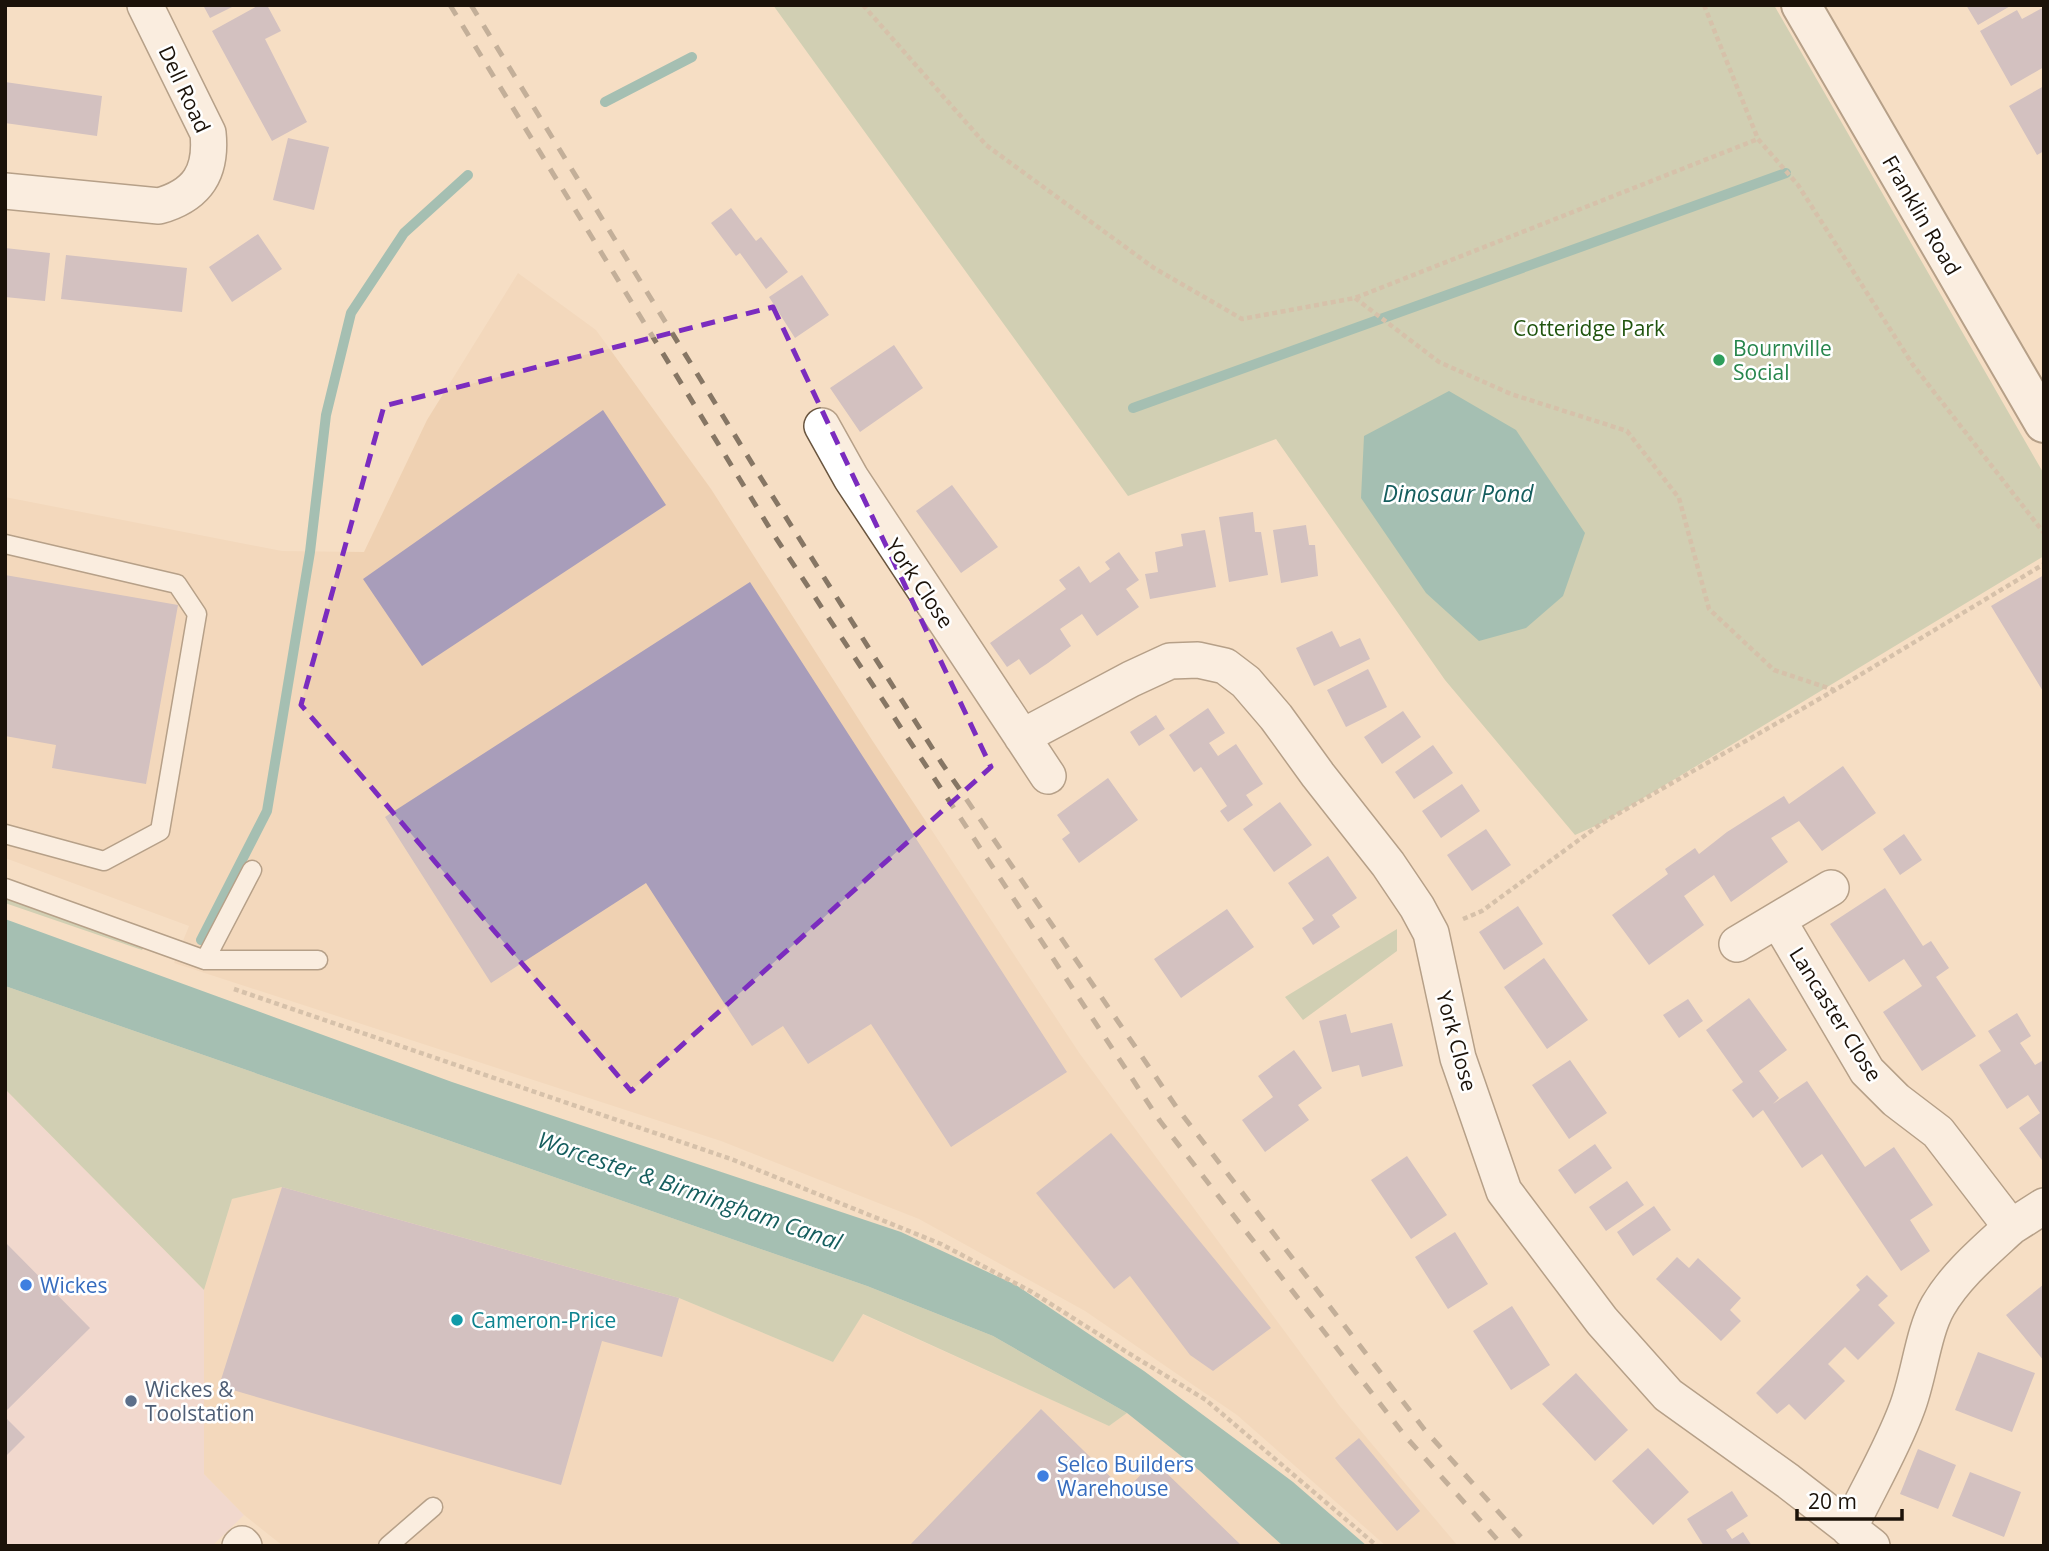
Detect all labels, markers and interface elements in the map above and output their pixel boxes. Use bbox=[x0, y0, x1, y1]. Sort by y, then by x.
street label: Dell Road bbox=[153, 41, 217, 137]
street label: Franklin Road bbox=[1876, 150, 1968, 280]
park label: Cotteridge Park bbox=[1513, 314, 1665, 342]
place label: Bournville Social bbox=[1733, 334, 1832, 386]
marker: Bournville Social bbox=[1711, 352, 1727, 368]
water label: Dinosaur Pond bbox=[1382, 477, 1534, 509]
street label: York Close bbox=[880, 533, 960, 633]
street label: Lancaster Close bbox=[1783, 941, 1889, 1087]
street label: York Close bbox=[1430, 988, 1484, 1094]
water label: Worcester & Birmingham Canal bbox=[534, 1123, 847, 1258]
place label: Wickes bbox=[40, 1271, 108, 1299]
marker: Wickes bbox=[18, 1277, 34, 1293]
place label: Cameron-Price bbox=[471, 1306, 616, 1334]
marker: Cameron-Price bbox=[449, 1312, 465, 1328]
place label: Wickes & Toolstation bbox=[145, 1375, 255, 1427]
marker: Wickes & Toolstation bbox=[123, 1393, 139, 1409]
place label: Selco Builders Warehouse bbox=[1057, 1450, 1194, 1502]
marker: Selco Builders Warehouse bbox=[1035, 1468, 1051, 1484]
scale bar bbox=[1797, 1478, 1902, 1522]
text: 20 m bbox=[1808, 1487, 1857, 1515]

